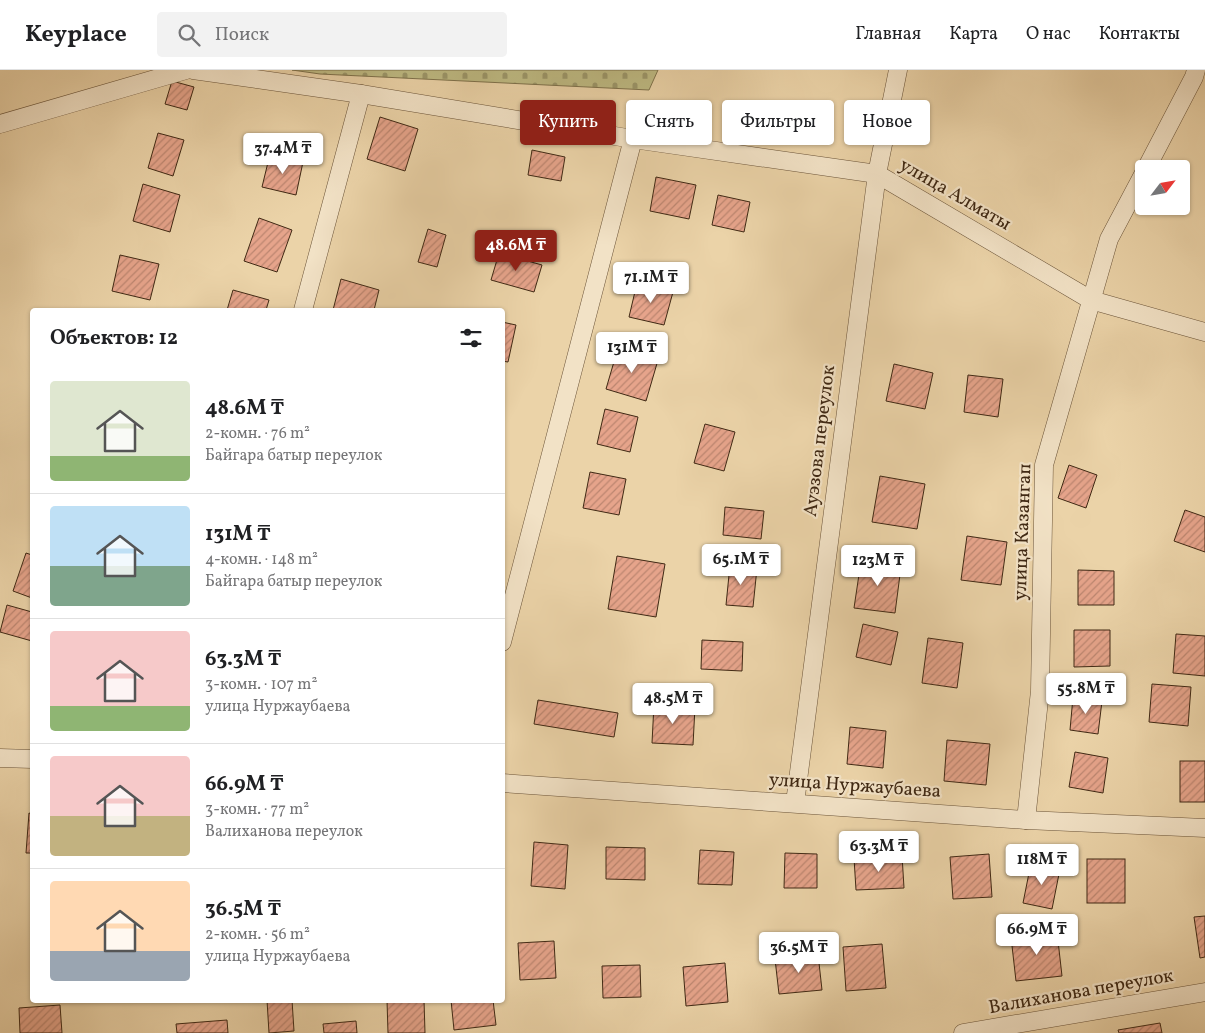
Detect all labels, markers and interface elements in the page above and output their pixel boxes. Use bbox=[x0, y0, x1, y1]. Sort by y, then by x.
search box bbox=[157, 12, 507, 57]
text: Keyplace bbox=[25, 18, 127, 52]
icon: search bbox=[175, 21, 203, 49]
text: Поиск bbox=[215, 22, 269, 48]
text: Главная bbox=[855, 22, 921, 47]
text: Карта bbox=[949, 22, 998, 47]
text: О нас bbox=[1026, 22, 1071, 47]
text: Контакты bbox=[1099, 22, 1180, 47]
chip: Купить bbox=[520, 100, 616, 145]
chip: Снять bbox=[626, 100, 712, 145]
chip: Фильтры bbox=[722, 100, 834, 145]
chip: Новое bbox=[844, 100, 930, 145]
pin: 37.4M ₸ bbox=[237, 132, 329, 175]
text: 37.4M ₸ bbox=[254, 138, 312, 160]
street label: улица Алматы bbox=[894, 152, 1016, 238]
north arrow bbox=[1135, 160, 1190, 215]
map controls bbox=[1135, 160, 1190, 215]
pin: 48.6M ₸ bbox=[470, 230, 562, 272]
text: 48.6M ₸ bbox=[486, 235, 546, 257]
pin: 71.1M ₸ bbox=[605, 262, 697, 304]
text: 71.1M ₸ bbox=[624, 267, 678, 289]
text: Объектов: 12 bbox=[50, 324, 178, 353]
icon: filters bbox=[457, 324, 485, 352]
pin: 131M ₸ bbox=[591, 332, 673, 374]
text: 131M ₸ bbox=[607, 337, 657, 359]
street label: Ауэзова переулок bbox=[798, 364, 842, 518]
text: 48.6M ₸ bbox=[205, 394, 284, 423]
icon: home bbox=[90, 401, 150, 461]
text: 2-комн. · 76 m² bbox=[205, 423, 310, 445]
text: Байгара батыр переулок bbox=[205, 445, 382, 467]
street label: улица Казангап bbox=[1008, 463, 1038, 601]
text: 131M ₸ bbox=[205, 520, 271, 549]
icon: home bbox=[90, 526, 150, 586]
pin: 65.1M ₸ bbox=[695, 544, 787, 586]
pin: 123M ₸ bbox=[837, 544, 919, 587]
text: 4-комн. · 148 m² bbox=[205, 549, 318, 571]
text: 65.1M ₸ bbox=[713, 549, 769, 571]
text: 123M ₸ bbox=[852, 550, 904, 572]
text: Байгара батыр переулок bbox=[205, 571, 382, 593]
text: 63.3M ₸ bbox=[205, 645, 282, 674]
icon: home bbox=[90, 651, 150, 711]
pin: 55.8M ₸ bbox=[1040, 672, 1132, 715]
text: 3-комн. · 107 m² bbox=[205, 674, 317, 696]
text: 55.8M ₸ bbox=[1057, 678, 1115, 700]
pin: 48.5M ₸ bbox=[627, 682, 719, 725]
text: 48.5M ₸ bbox=[643, 688, 703, 710]
text: улица Нуржаубаева bbox=[205, 696, 350, 718]
street label: улица Нуржаубаева bbox=[768, 767, 942, 805]
text: 66.9M ₸ bbox=[205, 770, 284, 799]
icon: home bbox=[90, 776, 150, 836]
text: 3-комн. · 77 m² bbox=[205, 799, 309, 821]
text: Валиханова переулок bbox=[205, 821, 363, 843]
pin: 63.3M ₸ bbox=[833, 830, 925, 873]
text: 63.3M ₸ bbox=[850, 836, 908, 858]
pin: 118M ₸ bbox=[1001, 844, 1083, 886]
text: 118M ₸ bbox=[1017, 849, 1067, 871]
text: 36.5M ₸ bbox=[205, 895, 281, 924]
icon: home bbox=[90, 901, 150, 961]
pin: 66.9M ₸ bbox=[991, 914, 1083, 956]
text: 66.9M ₸ bbox=[1007, 919, 1067, 941]
text: 2-комн. · 56 m² bbox=[205, 924, 310, 946]
pin: 36.5M ₸ bbox=[753, 932, 845, 974]
text: 36.5M ₸ bbox=[770, 937, 828, 959]
text: улица Нуржаубаева bbox=[205, 946, 350, 968]
street label: Валиханова переулок bbox=[987, 963, 1175, 1021]

